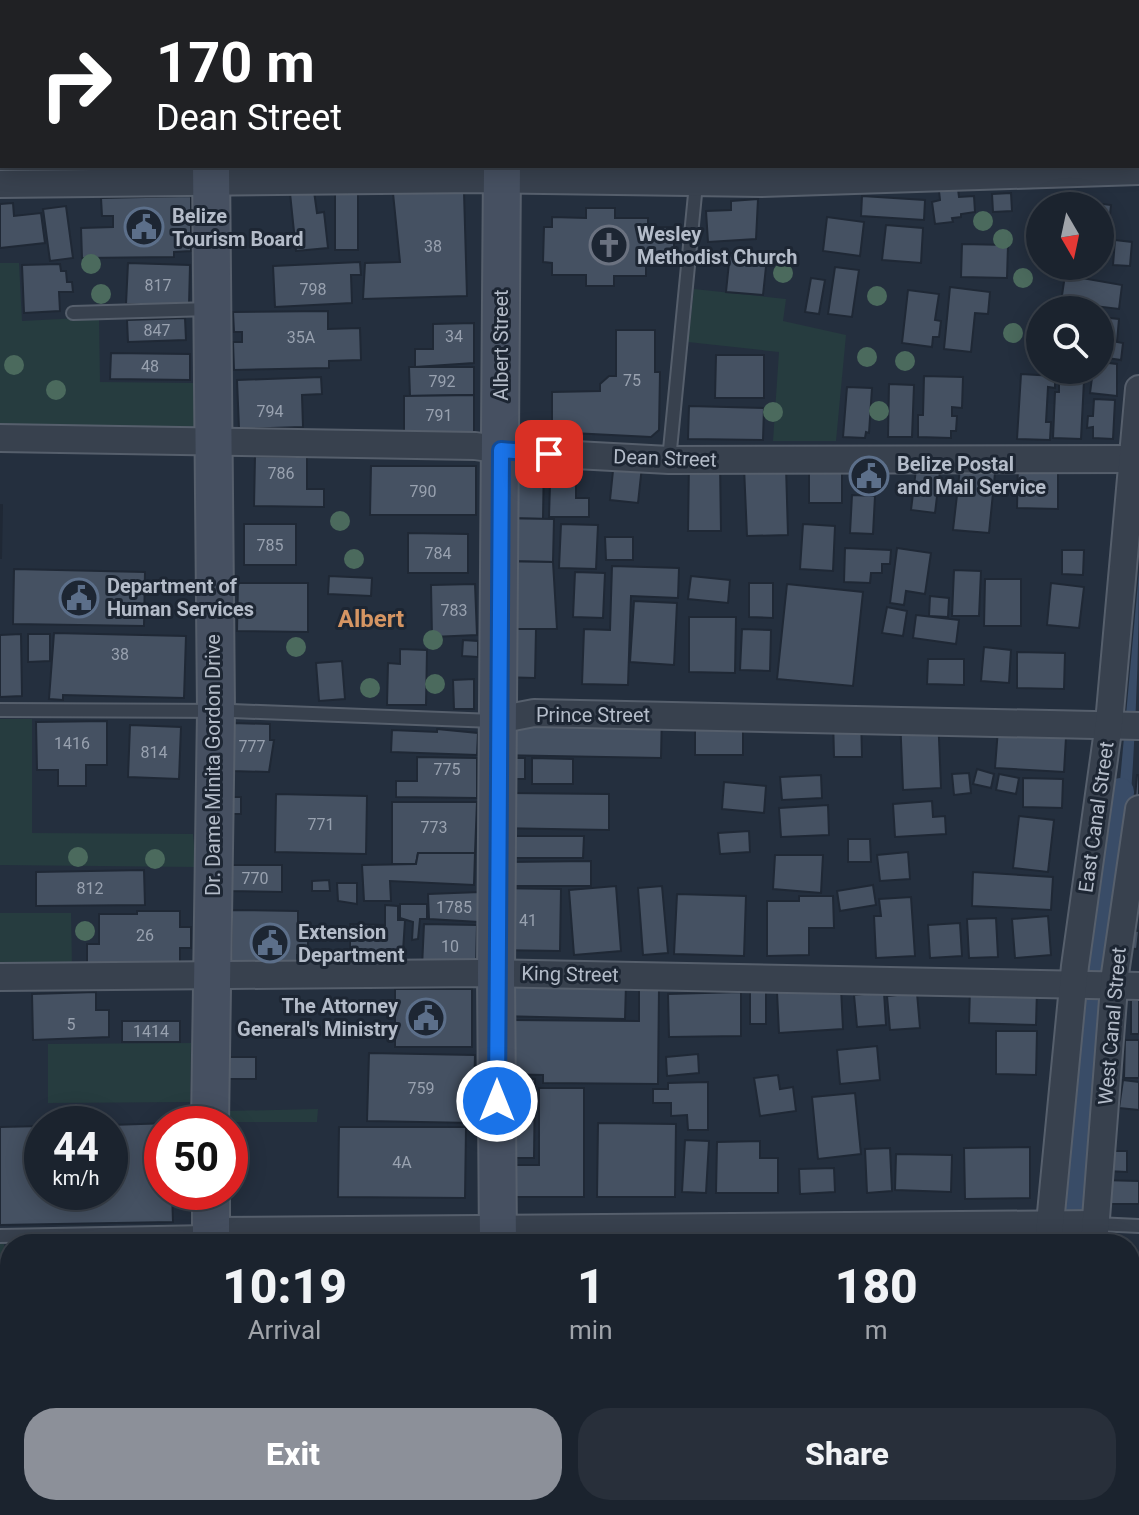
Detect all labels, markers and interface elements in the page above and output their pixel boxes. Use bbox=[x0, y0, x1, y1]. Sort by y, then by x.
text: 170 m bbox=[156, 30, 315, 96]
icon: right bbox=[24, 32, 128, 136]
text: Dean Street bbox=[156, 97, 342, 139]
north arrow bbox=[1026, 192, 1114, 280]
map controls bbox=[1026, 192, 1114, 384]
place label: Belize Tourism Board bbox=[172, 204, 304, 251]
public building icon: Belize Tourism Board bbox=[123, 206, 165, 248]
place label: Wesley Methodist Church bbox=[637, 222, 797, 269]
church icon: Wesley Methodist Church bbox=[588, 224, 630, 266]
house number: 38 bbox=[424, 237, 442, 256]
house number: 817 bbox=[145, 276, 171, 295]
house number: 798 bbox=[300, 280, 326, 299]
street label: Albert Street bbox=[489, 289, 513, 401]
button: search bbox=[1026, 296, 1114, 384]
house number: 847 bbox=[144, 321, 170, 340]
house number: 34 bbox=[445, 327, 463, 346]
house number: 35A bbox=[287, 328, 316, 347]
house number: 48 bbox=[141, 357, 159, 376]
house number: 75 bbox=[623, 371, 641, 390]
house number: 792 bbox=[429, 372, 455, 391]
house number: 794 bbox=[257, 402, 283, 421]
house number: 791 bbox=[426, 406, 452, 425]
pin bbox=[515, 420, 583, 488]
icon: arrive bbox=[527, 432, 571, 476]
street label: Dean Street bbox=[613, 444, 717, 472]
place label: Belize Postal and Mail Service bbox=[897, 452, 1046, 499]
public building icon: Belize Postal and Mail Service bbox=[848, 455, 890, 497]
house number: 786 bbox=[268, 464, 294, 483]
house number: 790 bbox=[410, 482, 436, 501]
house number: 785 bbox=[257, 536, 283, 555]
house number: 784 bbox=[425, 544, 451, 563]
place label: Department of Human Services bbox=[107, 574, 254, 621]
public building icon: Department of Human Services bbox=[58, 577, 100, 619]
house number: 783 bbox=[441, 601, 467, 620]
district label: Albert bbox=[338, 605, 404, 633]
street label: Dr. Dame Minita Gordon Drive bbox=[201, 634, 225, 896]
house number: 38 bbox=[111, 645, 129, 664]
street label: Prince Street bbox=[536, 703, 650, 727]
house number: 1416 bbox=[54, 734, 90, 753]
house number: 777 bbox=[239, 737, 265, 756]
street label: East Canal Street bbox=[1074, 740, 1118, 894]
house number: 814 bbox=[141, 743, 167, 762]
house number: 775 bbox=[434, 760, 460, 779]
house number: 771 bbox=[308, 815, 334, 834]
house number: 773 bbox=[421, 818, 447, 837]
house number: 770 bbox=[242, 869, 268, 888]
house number: 812 bbox=[77, 879, 103, 898]
house number: 1785 bbox=[436, 898, 472, 917]
house number: 41 bbox=[519, 911, 537, 930]
place label: Extension Department bbox=[298, 920, 405, 967]
public building icon: Extension Department bbox=[249, 922, 291, 964]
house number: 26 bbox=[136, 926, 154, 945]
house number: 10 bbox=[441, 937, 459, 956]
street label: West Canal Street bbox=[1093, 946, 1131, 1106]
street label: King Street bbox=[521, 961, 619, 987]
place label: The Attorney General's Ministry bbox=[237, 994, 399, 1041]
public building icon: The Attorney General's Ministry bbox=[405, 997, 447, 1039]
house number: 5 bbox=[67, 1015, 76, 1034]
house number: 1414 bbox=[133, 1022, 169, 1041]
position arrow bbox=[455, 1059, 539, 1143]
house number: 759 bbox=[408, 1079, 434, 1098]
speed limit sign: 50 bbox=[144, 1106, 248, 1210]
text: 44 bbox=[53, 1124, 99, 1171]
house number: 4A bbox=[392, 1153, 412, 1172]
text: km/h bbox=[53, 1166, 99, 1190]
text: 10:19 bbox=[222, 1258, 347, 1315]
text: 1 bbox=[577, 1258, 605, 1315]
text: 180 bbox=[835, 1258, 918, 1315]
text: Arrival bbox=[248, 1315, 321, 1345]
text: min bbox=[569, 1315, 613, 1345]
text: m bbox=[865, 1315, 888, 1345]
button: Exit bbox=[24, 1408, 562, 1500]
button: Share bbox=[578, 1408, 1116, 1500]

